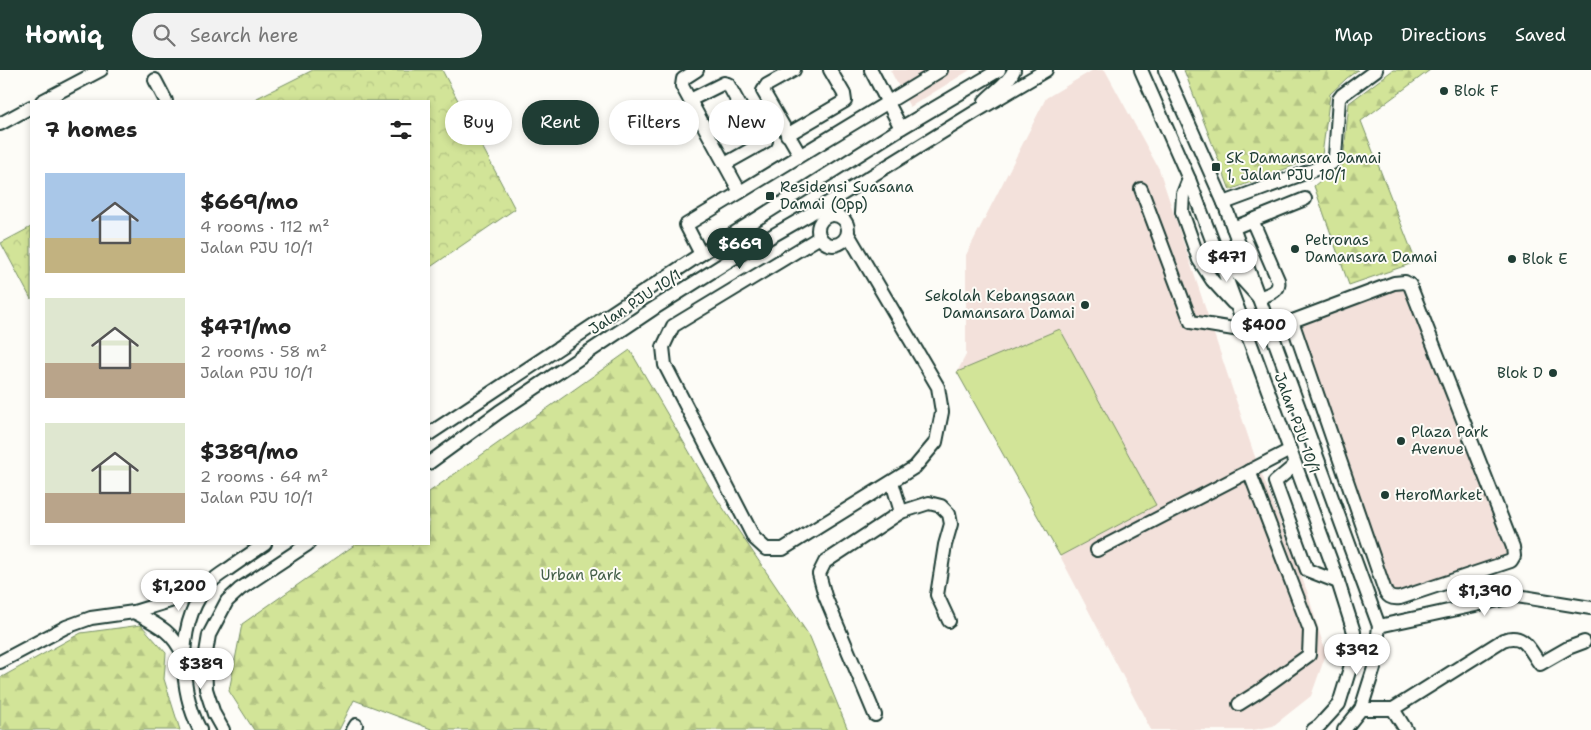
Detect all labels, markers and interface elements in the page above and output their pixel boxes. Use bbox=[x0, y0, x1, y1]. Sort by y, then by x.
search box bbox=[132, 13, 482, 58]
text: Homiq bbox=[25, 19, 102, 51]
icon: search bbox=[150, 21, 178, 49]
text: Search here bbox=[190, 23, 299, 48]
text: Map bbox=[1335, 23, 1373, 47]
text: Directions bbox=[1401, 23, 1487, 47]
text: Saved bbox=[1515, 23, 1566, 47]
place label: Blok F bbox=[1454, 81, 1499, 101]
marker: Blok F bbox=[1438, 85, 1450, 97]
chip: Buy bbox=[445, 100, 512, 145]
chip: Rent bbox=[522, 100, 599, 145]
chip: Filters bbox=[609, 100, 699, 145]
chip: New bbox=[709, 100, 784, 145]
text: 7 homes bbox=[45, 116, 137, 144]
icon: filters bbox=[387, 116, 415, 144]
place label: SK Damansara Damai 1, Jalan PJU 10/1 bbox=[1226, 148, 1382, 185]
marker: SK Damansara Damai 1, Jalan PJU 10/1 bbox=[1210, 161, 1222, 173]
place label: Residensi Suasana Damai (Opp) bbox=[780, 177, 914, 214]
text: $669/mo bbox=[200, 188, 298, 216]
marker: Residensi Suasana Damai (Opp) bbox=[764, 190, 776, 202]
icon: home bbox=[85, 193, 145, 253]
text: 4 rooms · 112 m² bbox=[200, 216, 330, 237]
pin: $669 bbox=[710, 228, 770, 270]
place label: Petronas Damansara Damai bbox=[1305, 230, 1437, 267]
text: $669 bbox=[718, 233, 762, 254]
text: Jalan PJU 10/1 bbox=[200, 237, 313, 258]
pin: $471 bbox=[1197, 240, 1257, 283]
marker: Petronas Damansara Damai bbox=[1289, 243, 1301, 255]
text: $471 bbox=[1207, 246, 1247, 267]
place label: Blok E bbox=[1522, 249, 1568, 269]
marker: Blok E bbox=[1506, 253, 1518, 265]
street label: Jalan PJU 10/1 bbox=[585, 265, 685, 339]
place label: Sekolah Kebangsaan Damansara Damai bbox=[925, 286, 1075, 323]
marker: Sekolah Kebangsaan Damansara Damai bbox=[1079, 299, 1091, 311]
pin: $400 bbox=[1234, 308, 1294, 351]
text: $471/mo bbox=[200, 313, 291, 341]
text: $400 bbox=[1242, 314, 1286, 335]
icon: home bbox=[85, 318, 145, 378]
text: 2 rooms · 58 m² bbox=[200, 341, 327, 362]
text: Jalan PJU 10/1 bbox=[200, 362, 313, 383]
place label: Blok D bbox=[1497, 363, 1543, 383]
marker: Blok D bbox=[1547, 367, 1559, 379]
street label: Jalan PJU 10/1 bbox=[1269, 370, 1325, 476]
place label: Plaza Park Avenue bbox=[1411, 422, 1489, 459]
marker: Plaza Park Avenue bbox=[1395, 435, 1407, 447]
text: $389/mo bbox=[200, 438, 299, 466]
icon: home bbox=[85, 443, 145, 503]
text: 2 rooms · 64 m² bbox=[200, 466, 328, 487]
place label: HeroMarket bbox=[1395, 485, 1482, 505]
text: Jalan PJU 10/1 bbox=[200, 487, 313, 508]
marker: HeroMarket bbox=[1379, 489, 1391, 501]
park label: Urban Park bbox=[540, 565, 622, 585]
pin: $1,200 bbox=[138, 570, 220, 612]
pin: $1,390 bbox=[1444, 574, 1526, 617]
text: $1,200 bbox=[152, 575, 206, 596]
text: $1,390 bbox=[1458, 580, 1512, 601]
pin: $392 bbox=[1327, 634, 1387, 676]
text: $392 bbox=[1335, 639, 1379, 660]
pin: $389 bbox=[171, 648, 231, 690]
text: $389 bbox=[179, 653, 223, 674]

